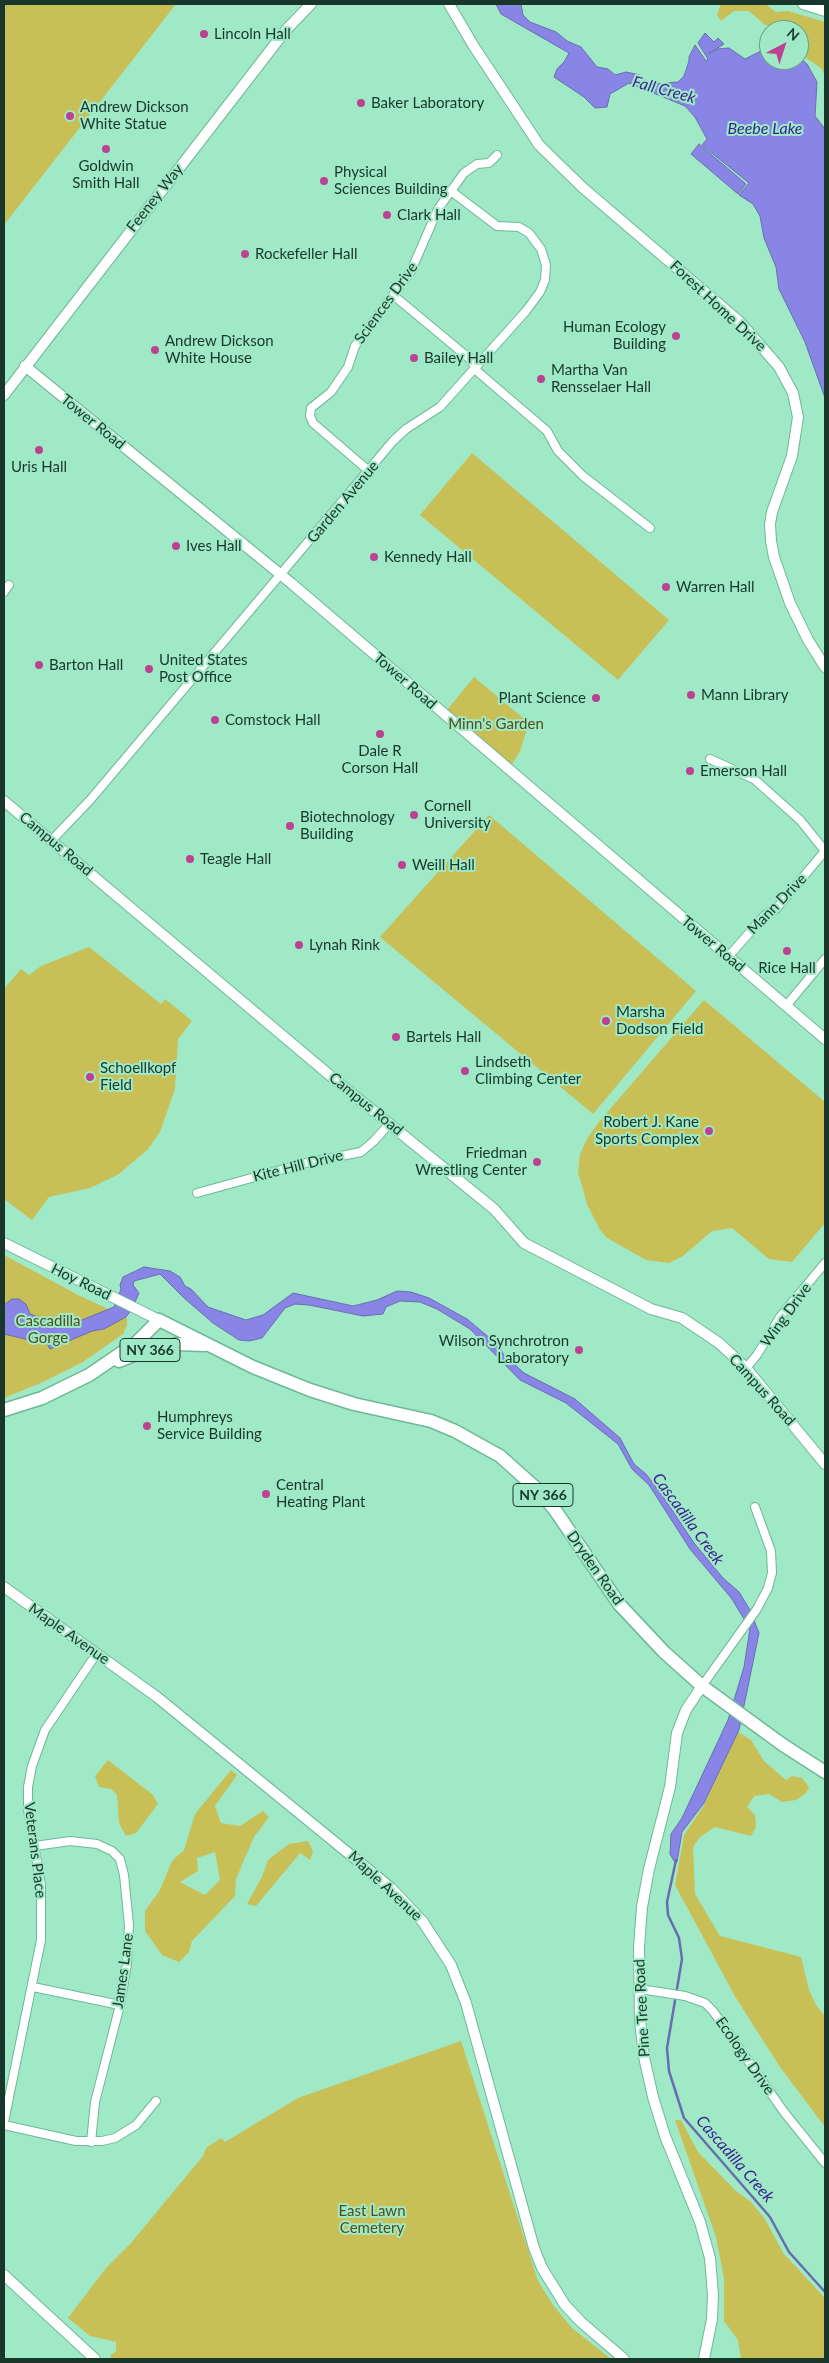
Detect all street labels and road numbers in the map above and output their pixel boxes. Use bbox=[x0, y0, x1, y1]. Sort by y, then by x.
street label: Feeney Way bbox=[123, 161, 187, 235]
street label: Forest Home Drive bbox=[666, 257, 770, 355]
street label: Sciences Drive bbox=[350, 259, 422, 347]
street label: Tower Road bbox=[57, 391, 129, 453]
street label: Garden Avenue bbox=[303, 457, 383, 547]
street label: Tower Road bbox=[370, 649, 440, 713]
street label: Campus Road bbox=[16, 808, 96, 880]
street label: Mann Drive bbox=[744, 870, 810, 938]
street label: Tower Road bbox=[677, 912, 749, 976]
street label: Campus Road bbox=[325, 1069, 407, 1139]
street label: Kite Hill Drive bbox=[251, 1146, 345, 1186]
street label: Hoy Road bbox=[48, 1260, 114, 1304]
street label: Wing Drive bbox=[757, 1279, 815, 1351]
road number: NY 366 bbox=[120, 1338, 180, 1362]
street label: Campus Road bbox=[725, 1350, 799, 1430]
road number: NY 366 bbox=[513, 1484, 573, 1506]
street label: Dryden Road bbox=[563, 1528, 627, 1608]
street label: Maple Avenue bbox=[25, 1600, 113, 1668]
street label: Veterans Place bbox=[20, 1801, 50, 1899]
street label: Maple Avenue bbox=[344, 1847, 426, 1925]
street label: James Lane bbox=[109, 1932, 137, 2010]
street label: Pine Tree Road bbox=[630, 1959, 654, 2057]
street label: Ecology Drive bbox=[712, 2014, 778, 2098]

